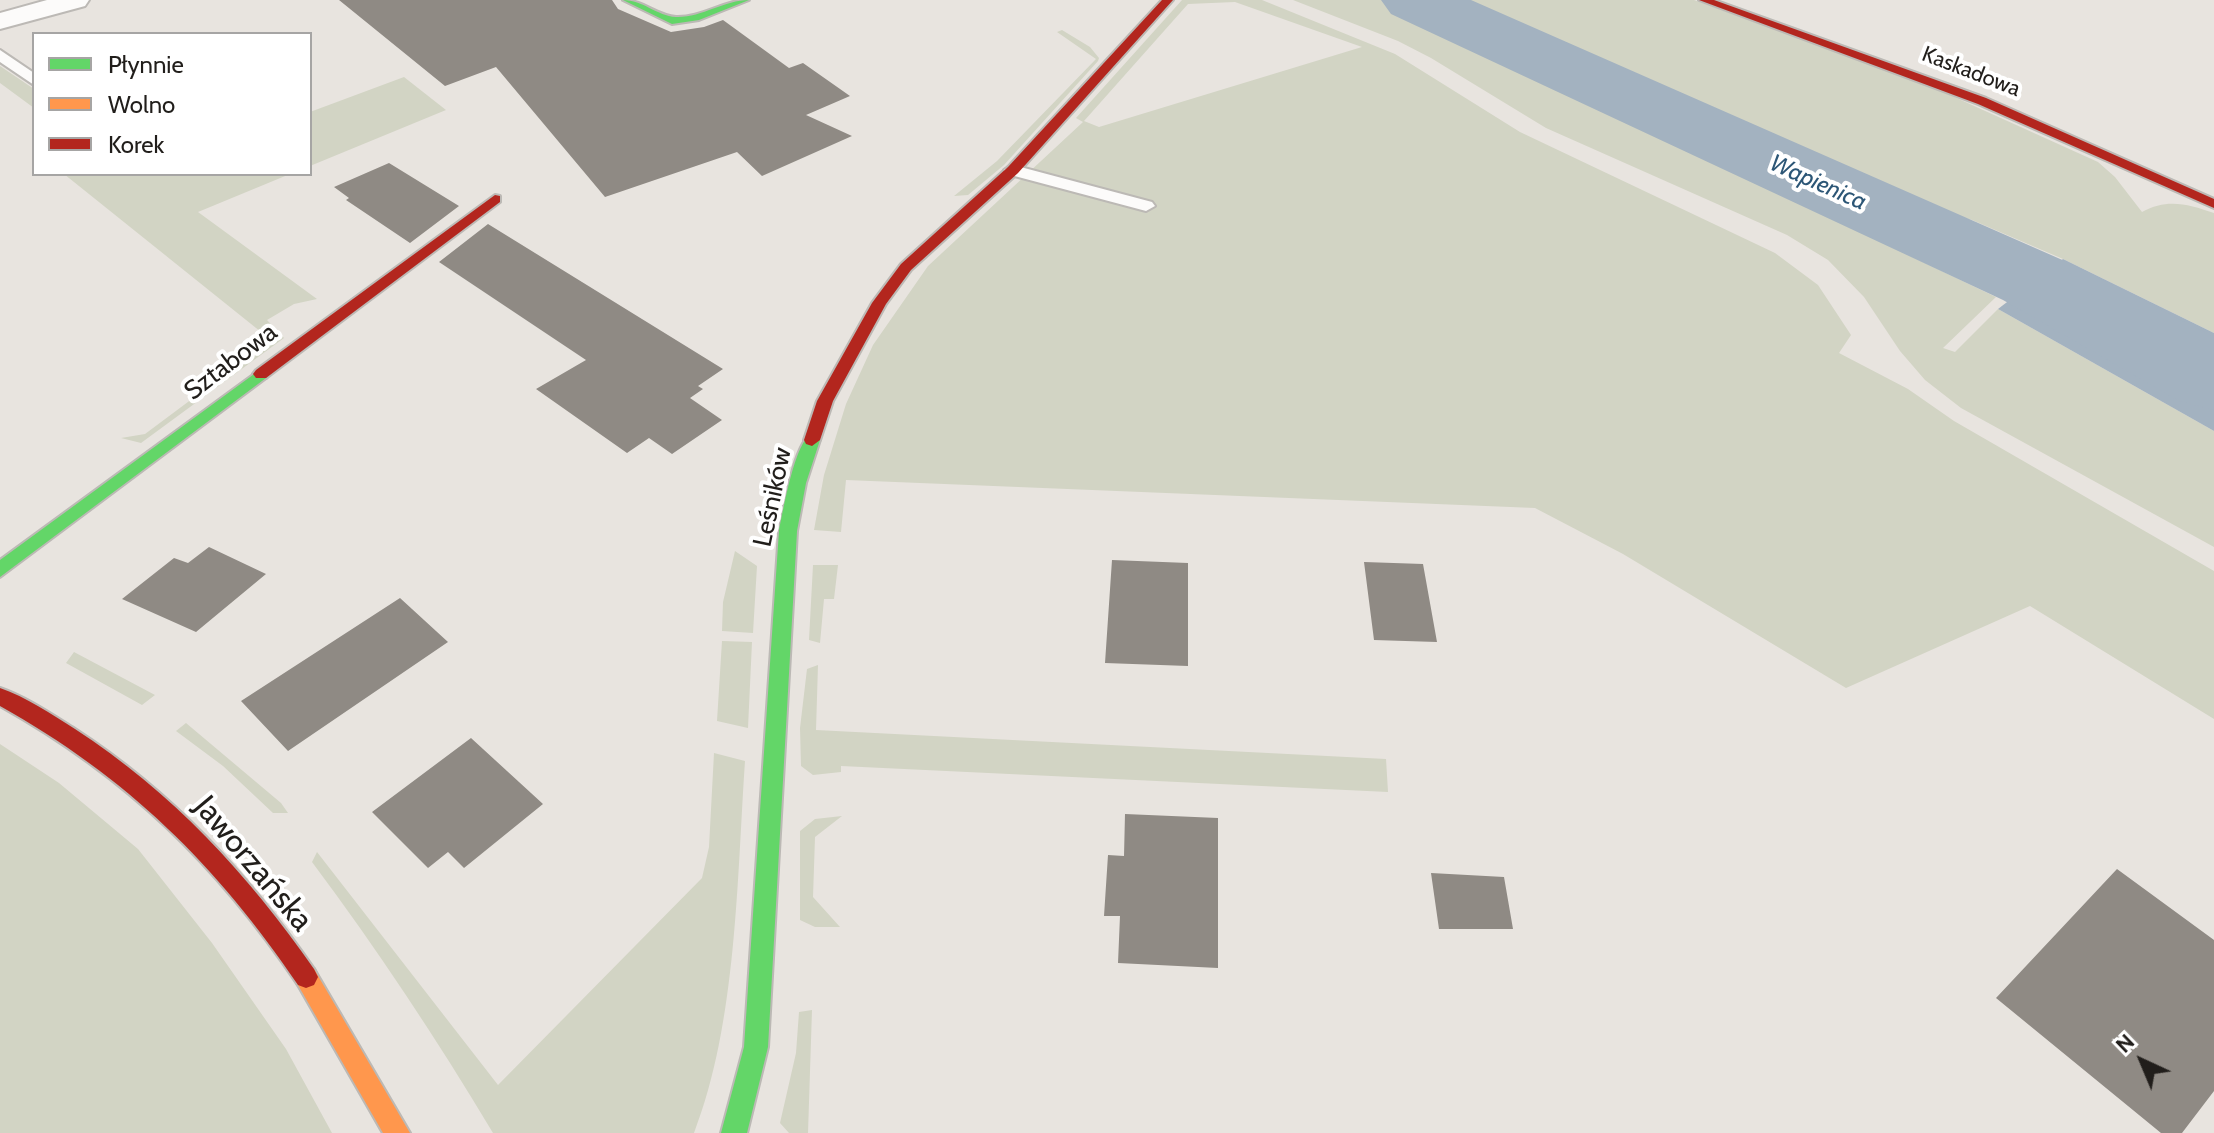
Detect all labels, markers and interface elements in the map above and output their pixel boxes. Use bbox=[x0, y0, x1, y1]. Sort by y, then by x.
legend bbox=[32, 32, 312, 176]
street label: Kaskadowa bbox=[1918, 41, 2024, 103]
text: Płynnie bbox=[108, 50, 184, 79]
text: Wolno bbox=[108, 90, 175, 119]
text: Korek bbox=[108, 130, 164, 159]
water label: Wapienica bbox=[1765, 149, 1871, 217]
street label: Sztabowa bbox=[178, 317, 284, 407]
street label: Leśników bbox=[747, 444, 799, 550]
street label: Jaworzańska bbox=[185, 789, 321, 939]
north arrow bbox=[2102, 1021, 2182, 1101]
text: N bbox=[2110, 1028, 2140, 1058]

